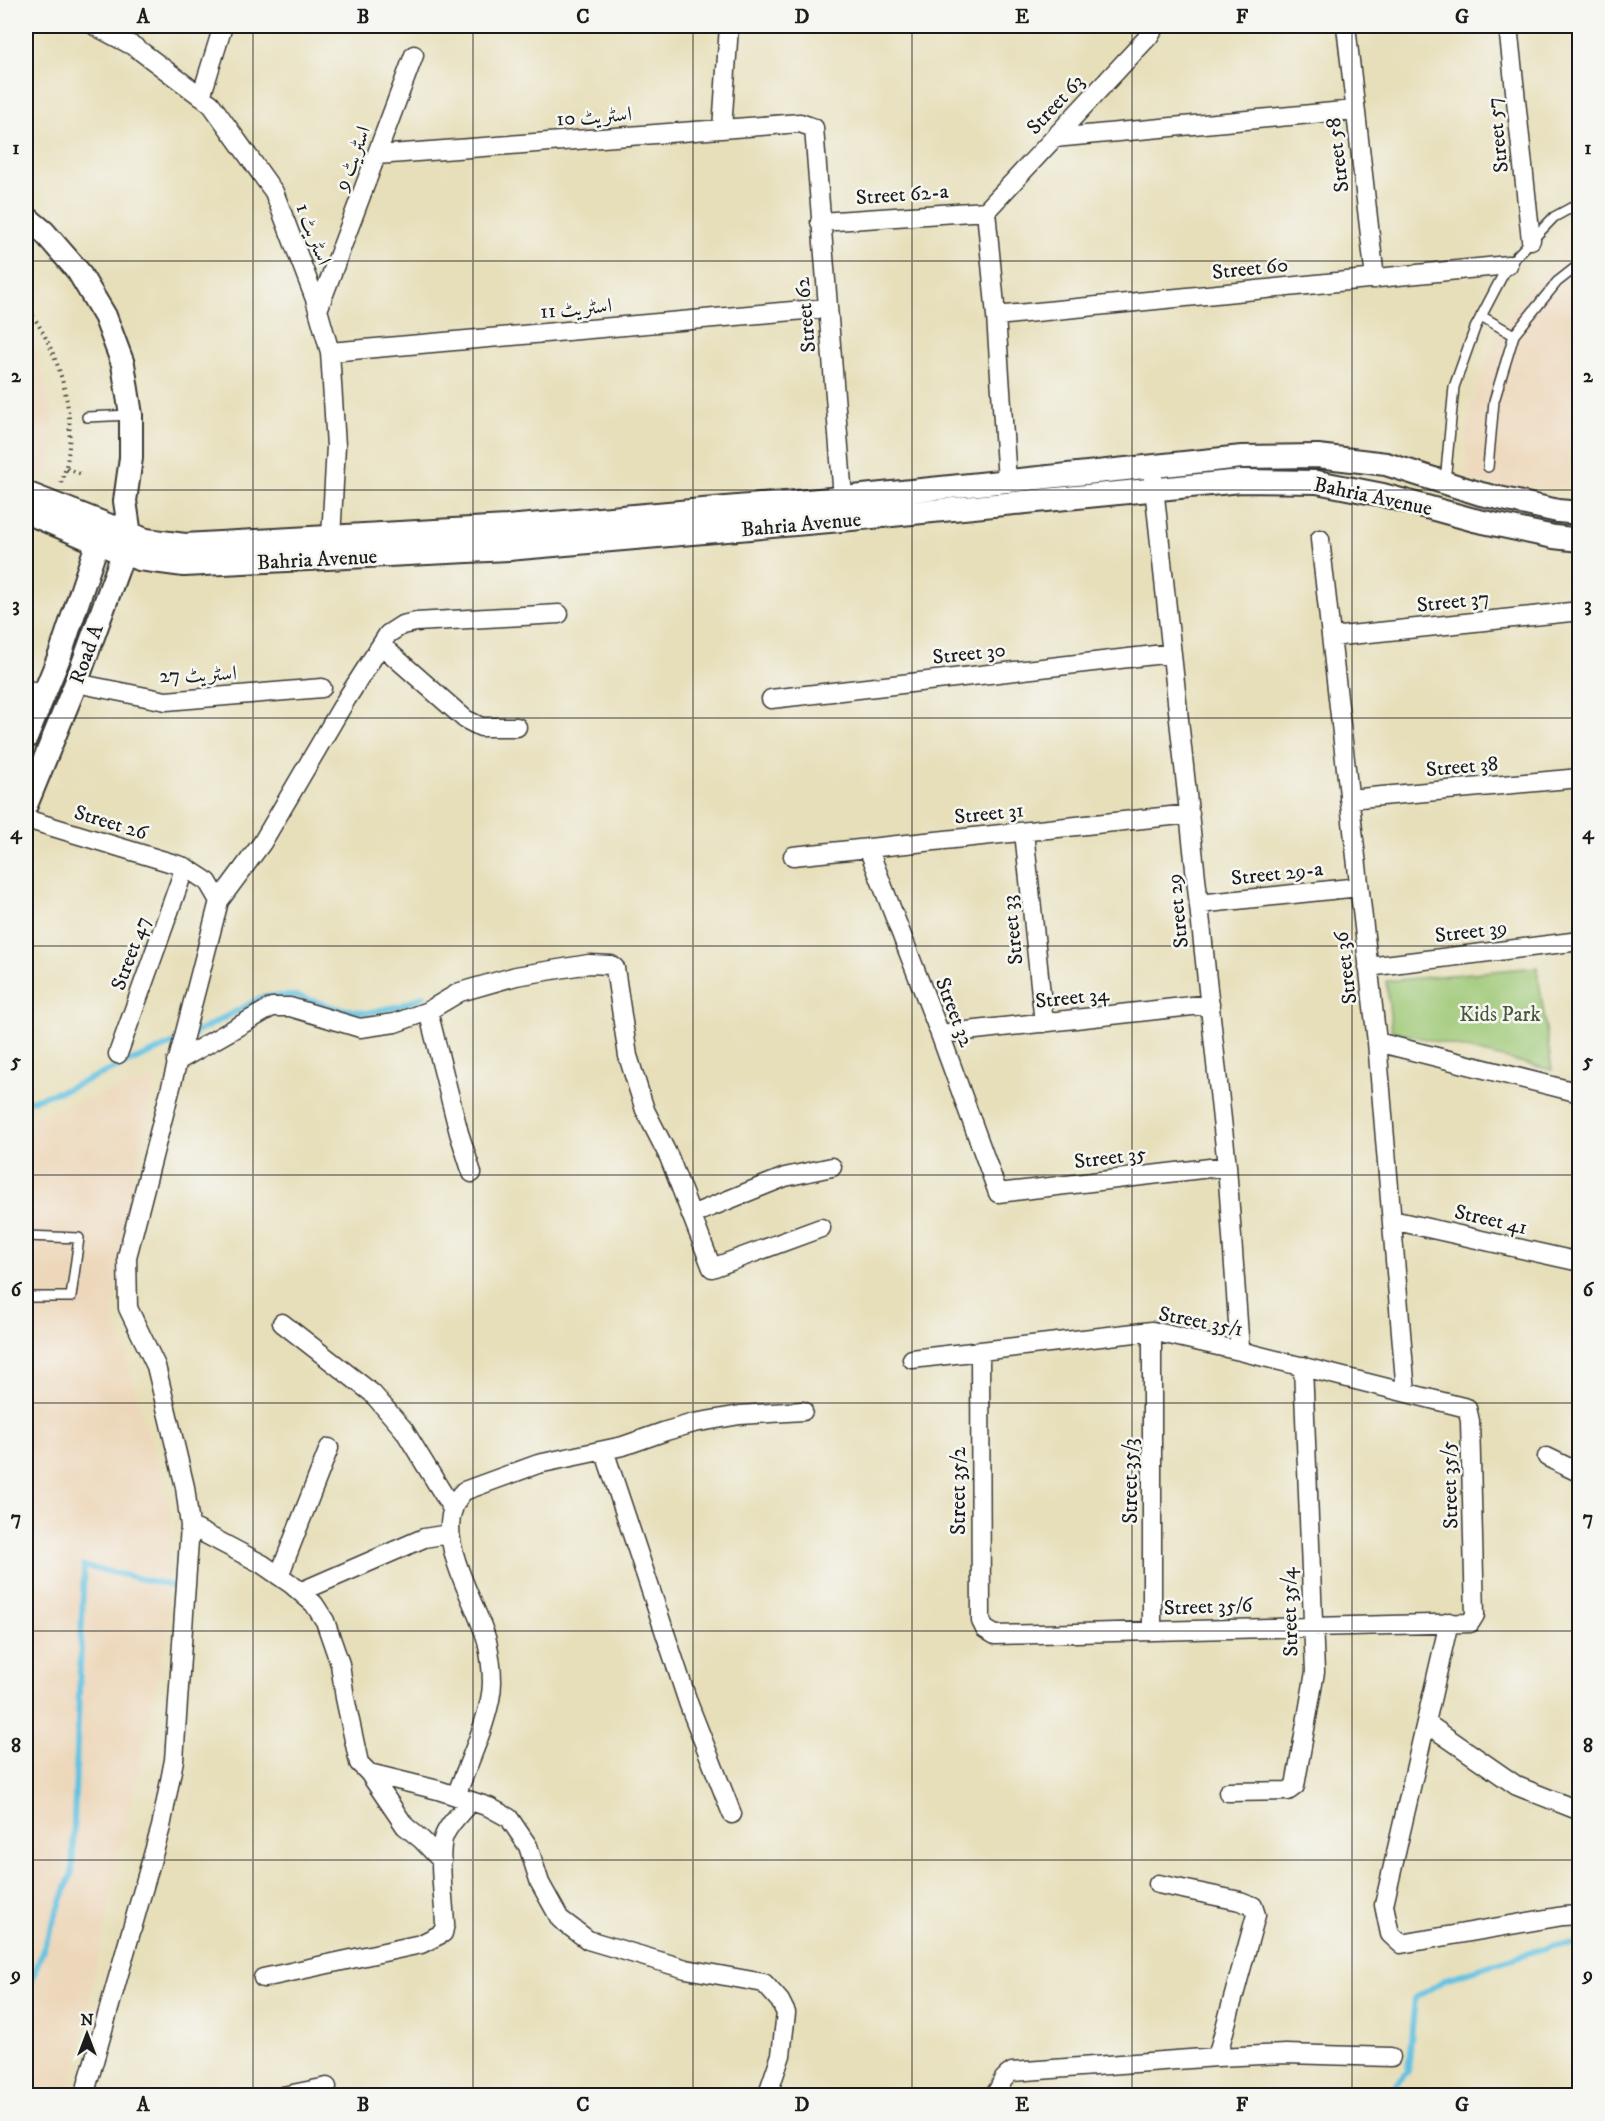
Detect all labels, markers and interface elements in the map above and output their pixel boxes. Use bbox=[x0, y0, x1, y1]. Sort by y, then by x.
text: A bbox=[136, 5, 151, 30]
text: B bbox=[357, 5, 369, 30]
text: C bbox=[576, 5, 590, 30]
text: D bbox=[795, 5, 810, 30]
text: E bbox=[1015, 5, 1029, 30]
text: F bbox=[1236, 5, 1249, 30]
text: G bbox=[1455, 5, 1469, 30]
street label: Street 63 bbox=[1021, 69, 1090, 140]
street label: Street 57 bbox=[1481, 96, 1515, 174]
street label: اسٹریٹ 10 bbox=[555, 101, 633, 133]
street label: Street 58 bbox=[1321, 116, 1355, 194]
street label: اسٹریٹ 9 bbox=[328, 122, 377, 195]
text: 1 bbox=[12, 136, 20, 161]
text: 1 bbox=[1584, 136, 1592, 161]
street label: Street 62-a bbox=[855, 179, 949, 211]
street label: اسٹریٹ 1 bbox=[289, 200, 337, 269]
street label: Street 60 bbox=[1211, 252, 1289, 286]
street label: Street 62 bbox=[790, 276, 822, 354]
street label: اسٹریٹ 11 bbox=[539, 293, 613, 325]
text: 2 bbox=[11, 364, 22, 389]
text: 2 bbox=[1583, 364, 1594, 389]
street label: Bahria Avenue bbox=[1311, 472, 1435, 522]
street label: Bahria Avenue bbox=[740, 507, 863, 543]
street label: Bahria Avenue bbox=[256, 544, 378, 576]
street label: Street 37 bbox=[1415, 585, 1491, 619]
text: 3 bbox=[12, 593, 20, 618]
text: 3 bbox=[1584, 593, 1592, 618]
street label: Road A bbox=[64, 620, 110, 688]
street label: Street 30 bbox=[931, 637, 1007, 671]
street label: اسٹریٹ 27 bbox=[159, 661, 237, 689]
street label: Street 38 bbox=[1425, 751, 1499, 783]
street label: Street 31 bbox=[953, 797, 1025, 831]
street label: Street 26 bbox=[71, 799, 152, 847]
text: 4 bbox=[10, 821, 23, 846]
text: 4 bbox=[1582, 821, 1595, 846]
street label: Street 29-a bbox=[1230, 856, 1324, 892]
street label: Street 29 bbox=[1161, 872, 1195, 950]
street label: Street 33 bbox=[996, 894, 1030, 966]
street label: Street 47 bbox=[106, 913, 156, 994]
street label: Street 39 bbox=[1434, 915, 1509, 949]
street label: Street 36 bbox=[1329, 929, 1363, 1006]
street label: Street 32 bbox=[929, 974, 979, 1051]
street label: Street 34 bbox=[1034, 981, 1111, 1015]
park label: Kids Park bbox=[1459, 1002, 1541, 1028]
text: 5 bbox=[10, 1049, 21, 1074]
text: 5 bbox=[1582, 1049, 1593, 1074]
street label: Street 35 bbox=[1073, 1141, 1148, 1175]
street label: Street 41 bbox=[1452, 1199, 1530, 1241]
text: 6 bbox=[11, 1278, 23, 1303]
text: 6 bbox=[1583, 1278, 1595, 1303]
street label: Street 35/1 bbox=[1156, 1301, 1245, 1343]
street label: Street 35/3 bbox=[1118, 1438, 1144, 1524]
street label: Street 35/5 bbox=[1435, 1440, 1465, 1529]
street label: Street 35/2 bbox=[946, 1446, 972, 1535]
text: 7 bbox=[11, 1506, 21, 1531]
text: 7 bbox=[1583, 1506, 1593, 1531]
street label: Street 35/4 bbox=[1275, 1566, 1305, 1657]
street label: Street 35/6 bbox=[1163, 1592, 1254, 1622]
text: 8 bbox=[11, 1734, 21, 1759]
text: 8 bbox=[1583, 1734, 1593, 1759]
text: 9 bbox=[9, 1963, 21, 1988]
text: 9 bbox=[1581, 1963, 1593, 1988]
north arrow bbox=[57, 2004, 117, 2064]
text: N bbox=[80, 2010, 94, 2030]
text: A bbox=[136, 2093, 151, 2118]
text: B bbox=[357, 2093, 369, 2118]
text: C bbox=[576, 2093, 590, 2118]
text: D bbox=[795, 2093, 810, 2118]
text: E bbox=[1015, 2093, 1029, 2118]
text: F bbox=[1236, 2093, 1249, 2118]
text: G bbox=[1455, 2093, 1469, 2118]

